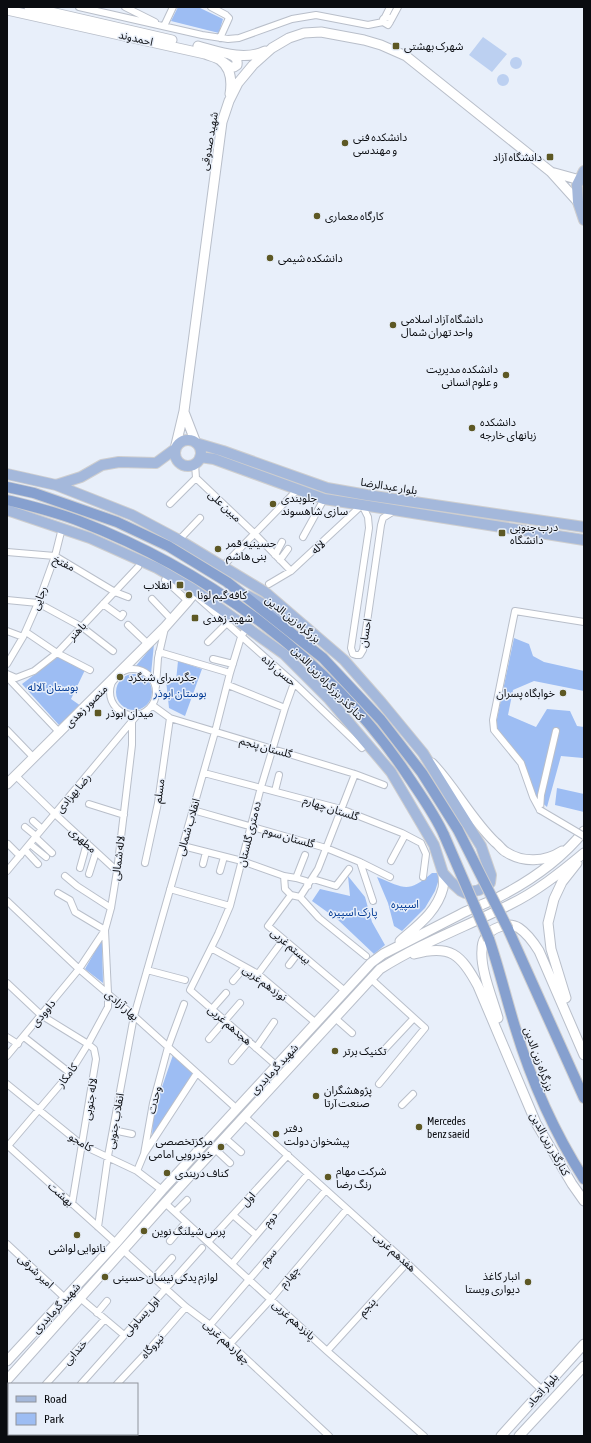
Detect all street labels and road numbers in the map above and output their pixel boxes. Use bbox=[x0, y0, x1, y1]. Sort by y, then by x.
street label: احمدوند bbox=[117, 28, 154, 49]
street label: شهید صدوقی bbox=[198, 110, 221, 171]
street label: بلوار عبدالرضا bbox=[360, 476, 418, 497]
street label: مبین علی bbox=[206, 488, 244, 525]
street label: لاله bbox=[309, 538, 327, 556]
street label: مفتخ bbox=[50, 553, 77, 575]
street label: رجایی bbox=[29, 584, 50, 612]
street label: بزرگراه زین الدین bbox=[262, 593, 323, 646]
street label: احسان bbox=[357, 618, 374, 649]
street label: باهنر bbox=[65, 619, 89, 644]
street label: کنارگذر بزرگراه زین الدین bbox=[289, 643, 367, 724]
street label: حسن زاده bbox=[259, 652, 299, 689]
street label: منصور زهدی bbox=[62, 682, 110, 730]
street label: گلستان پنجم bbox=[238, 734, 294, 763]
street label: رضا بهزادی bbox=[53, 771, 94, 816]
street label: مسلم bbox=[151, 778, 170, 804]
street label: گلستان چهارم bbox=[301, 793, 361, 825]
street label: انقلاب شمالی bbox=[174, 797, 203, 857]
street label: ده متری گلستان bbox=[235, 800, 264, 868]
street label: گلستان سوم bbox=[261, 824, 316, 852]
street label: مطهری bbox=[66, 825, 99, 856]
street label: لاله شمالی bbox=[109, 835, 128, 881]
street label: بیستم غربی bbox=[267, 926, 314, 969]
street label: نوزدهم غربی bbox=[239, 963, 289, 1006]
street label: بهار آزادی bbox=[102, 987, 141, 1023]
street label: داوودی bbox=[28, 997, 58, 1030]
street label: هجدهم غربی bbox=[204, 1003, 254, 1049]
street label: بزرگراه زین الدین bbox=[521, 1025, 556, 1093]
street label: شهید گرمابدری bbox=[248, 1041, 301, 1097]
street label: کامکار bbox=[54, 1061, 81, 1091]
street label: لاله جنوبی bbox=[81, 1077, 100, 1121]
street label: وحدت bbox=[145, 1085, 164, 1115]
street label: انقلاب جنوبی bbox=[104, 1092, 127, 1150]
street label: کنارگذر زین الدین bbox=[527, 1110, 572, 1179]
street label: کامجو bbox=[66, 1130, 95, 1155]
street label: بهشت bbox=[45, 1180, 76, 1209]
street label: اول bbox=[238, 1189, 258, 1209]
street label: دوم bbox=[260, 1209, 281, 1230]
street label: هفدهم غربی bbox=[370, 1230, 418, 1276]
street label: سوم bbox=[257, 1246, 281, 1269]
street label: امیر شرقی bbox=[15, 1252, 56, 1291]
street label: چهارم bbox=[277, 1263, 303, 1291]
street label: شهید گرمابدری bbox=[30, 1280, 83, 1336]
street label: اول یساولی bbox=[120, 1294, 162, 1339]
street label: پنجم bbox=[356, 1295, 380, 1321]
street label: پانزدهم غربی bbox=[268, 1298, 318, 1345]
street label: چهاردهم غربی bbox=[199, 1318, 253, 1369]
street label: نیروگاه bbox=[138, 1331, 167, 1361]
street label: خندابی bbox=[61, 1337, 91, 1368]
street label: بلوار اتحاد bbox=[524, 1371, 561, 1410]

